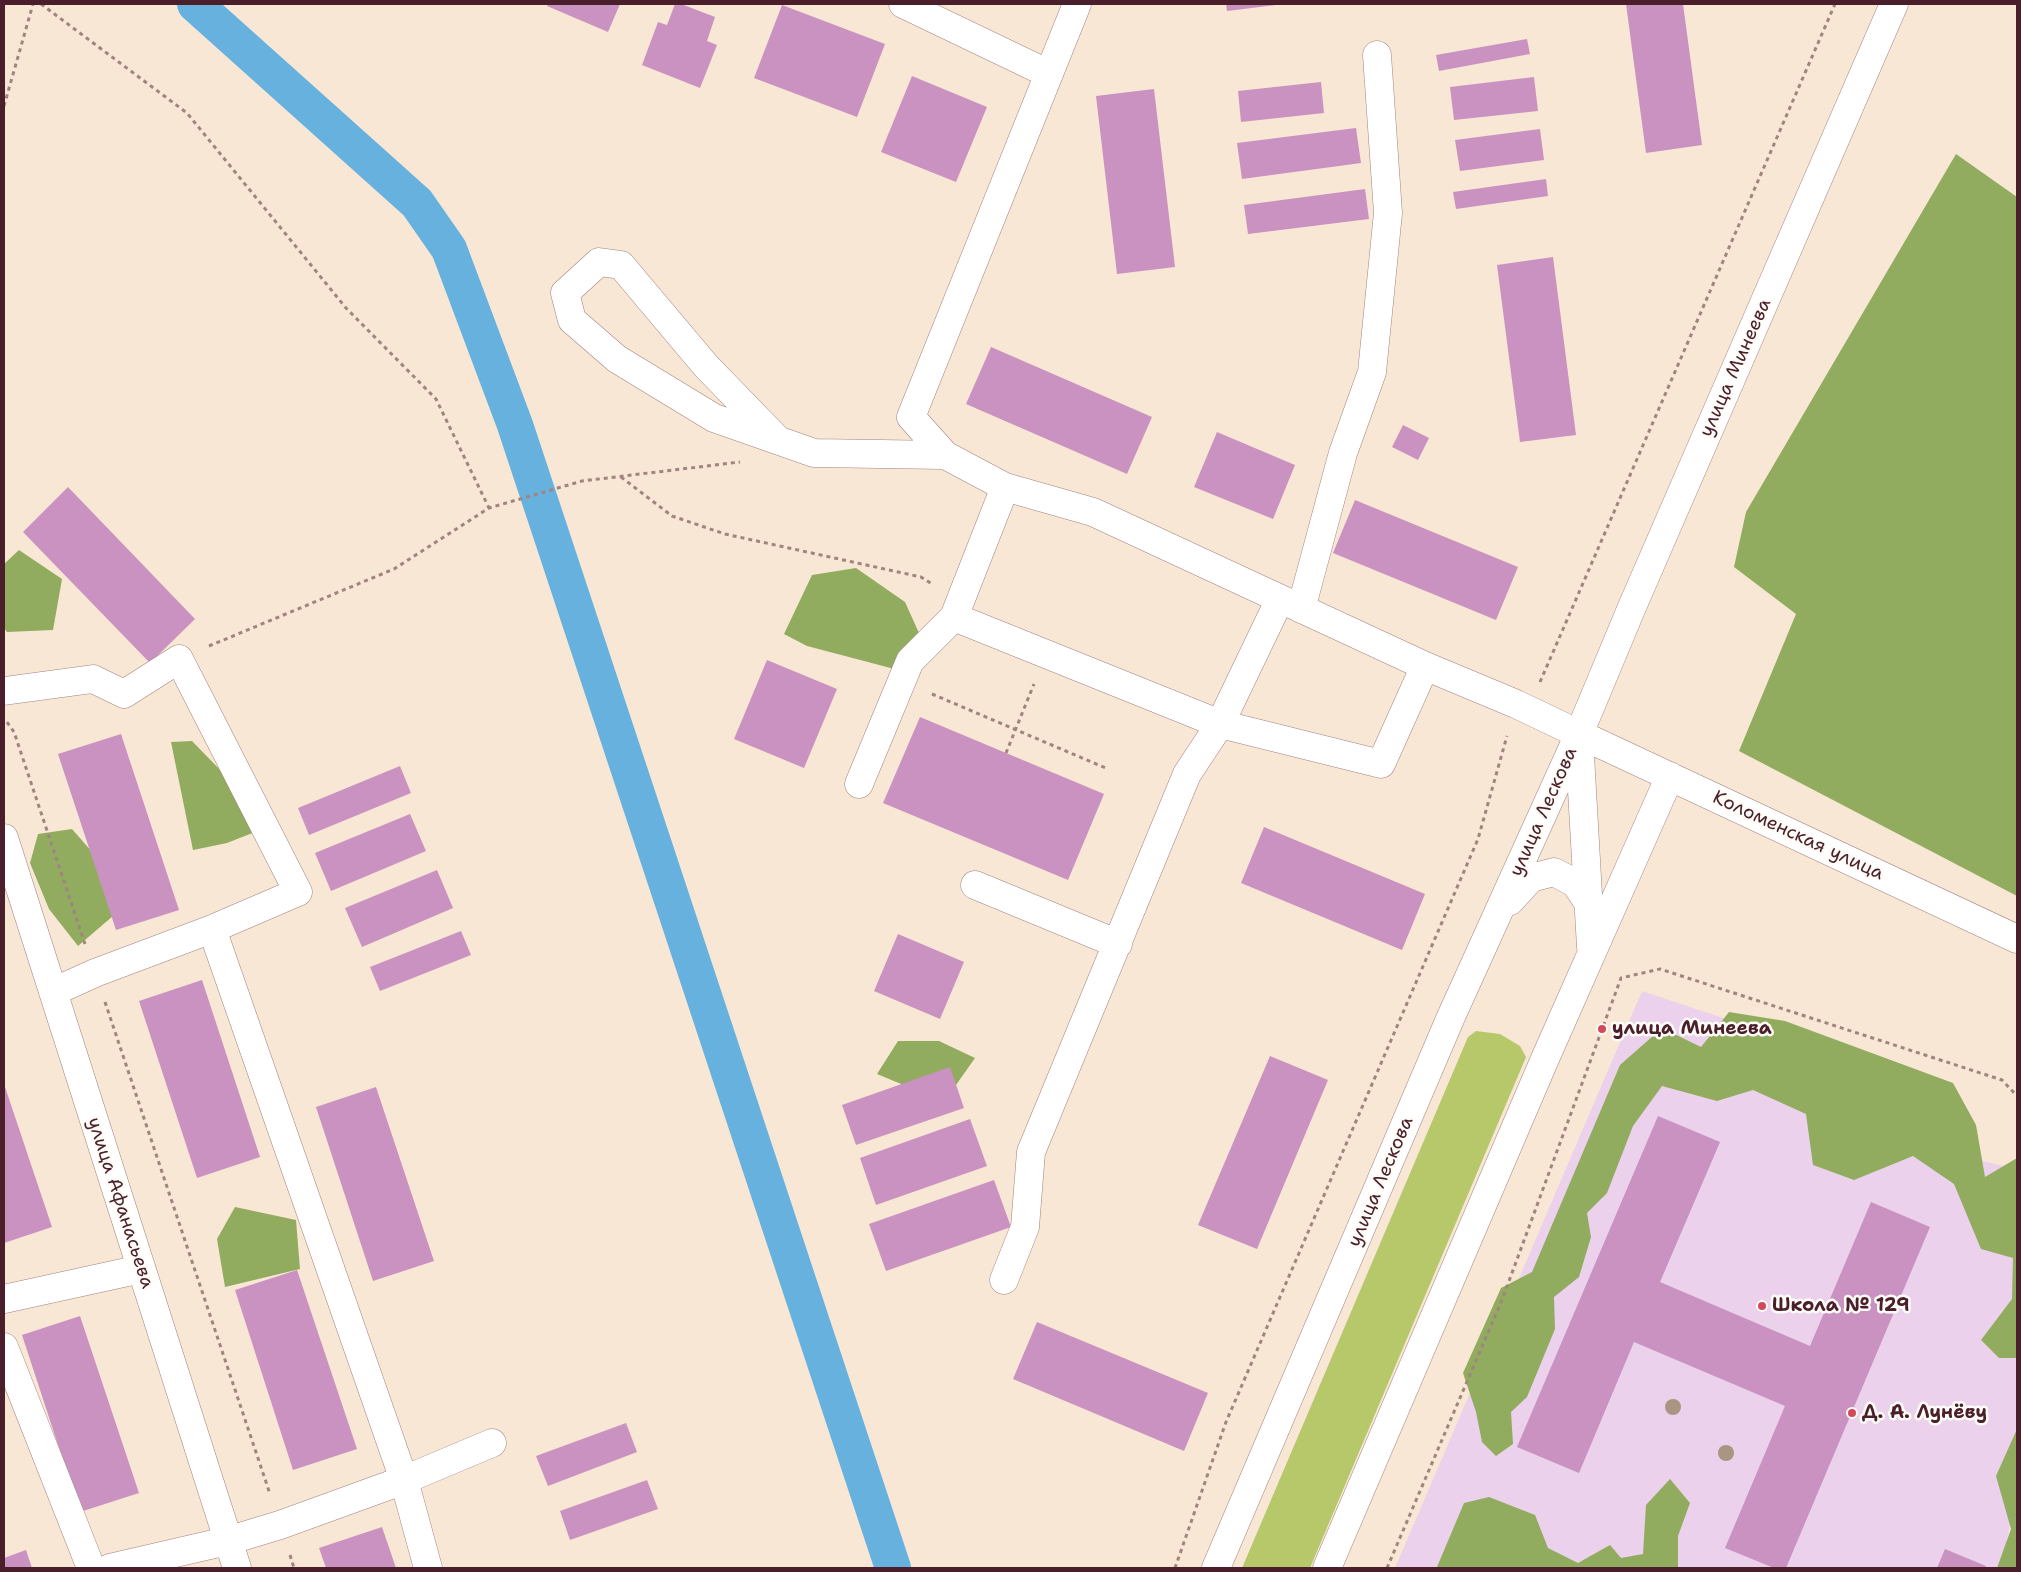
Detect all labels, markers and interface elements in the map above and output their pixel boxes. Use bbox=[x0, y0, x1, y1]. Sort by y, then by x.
street label: улица Минеева bbox=[1695, 295, 1777, 441]
street label: улица Лескова bbox=[1505, 744, 1583, 880]
street label: Коломенская улица bbox=[1709, 786, 1887, 886]
place label: улица Минеева bbox=[1612, 1018, 1772, 1040]
marker: улица Минеева bbox=[1596, 1023, 1608, 1035]
street label: улица Лескова bbox=[1343, 1114, 1419, 1250]
street label: улица Афанасьева bbox=[82, 1115, 158, 1291]
place label: Школа № 129 bbox=[1772, 1295, 1910, 1317]
marker: Школа № 129 bbox=[1756, 1300, 1768, 1312]
place label: Д. А. Лунёву bbox=[1862, 1402, 1987, 1424]
marker: Д. А. Лунёву bbox=[1846, 1407, 1858, 1419]

